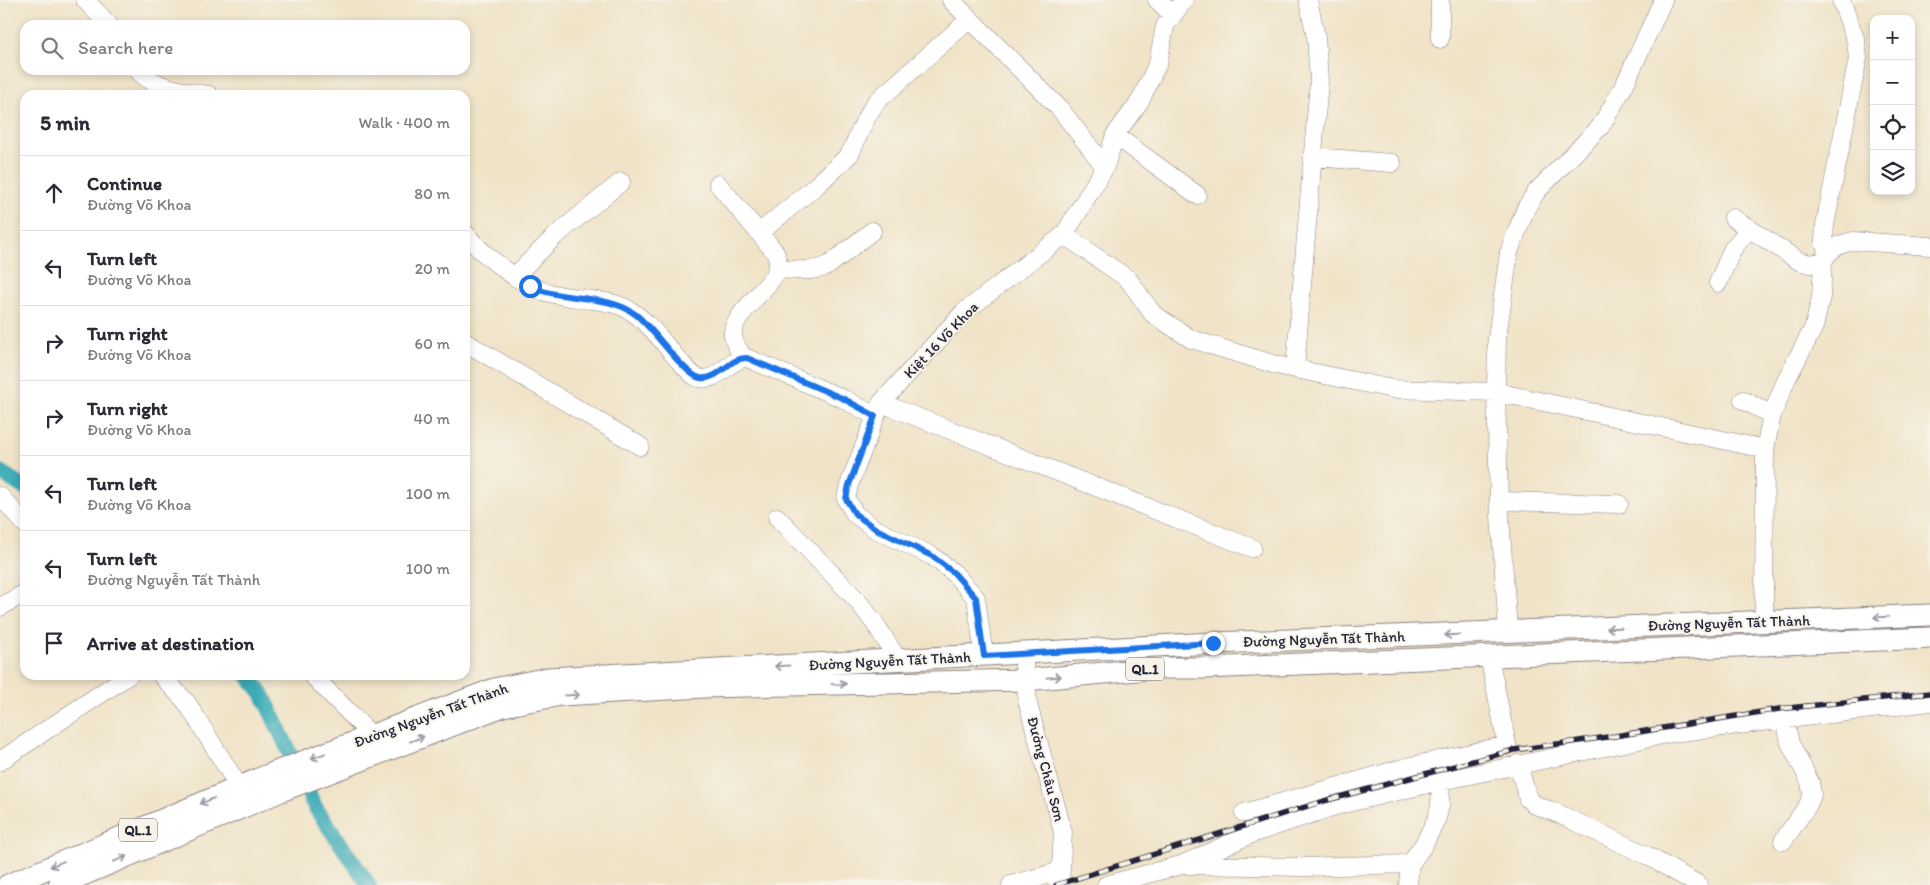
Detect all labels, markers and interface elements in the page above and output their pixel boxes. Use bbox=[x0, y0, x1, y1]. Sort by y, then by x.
map controls bbox=[1870, 15, 1915, 195]
button: + bbox=[1870, 15, 1915, 60]
search box bbox=[20, 20, 470, 75]
icon: search bbox=[38, 34, 66, 62]
text: Search here bbox=[78, 36, 173, 59]
button: − bbox=[1870, 60, 1915, 105]
button: locate bbox=[1870, 105, 1915, 150]
text: 5 min bbox=[40, 110, 90, 135]
text: Walk · 400 m bbox=[358, 113, 450, 132]
button: layers bbox=[1870, 150, 1915, 195]
text: Continue bbox=[87, 172, 162, 195]
icon: ahead bbox=[40, 179, 68, 207]
text: 80 m bbox=[414, 184, 450, 203]
text: Đường Võ Khoa bbox=[87, 195, 191, 214]
text: Turn left bbox=[87, 247, 157, 270]
icon: left bbox=[40, 254, 68, 282]
text: 20 m bbox=[415, 259, 450, 278]
text: Đường Võ Khoa bbox=[87, 270, 191, 289]
route start bbox=[519, 275, 542, 298]
street label: Kiệt 16 Võ Khoa bbox=[900, 297, 983, 382]
text: Turn right bbox=[87, 322, 168, 345]
icon: right bbox=[40, 329, 68, 357]
text: 60 m bbox=[415, 334, 450, 353]
text: Đường Võ Khoa bbox=[87, 345, 191, 364]
text: Turn right bbox=[87, 397, 168, 420]
icon: right bbox=[40, 404, 68, 432]
text: 40 m bbox=[413, 409, 450, 428]
text: Đường Võ Khoa bbox=[87, 420, 191, 439]
text: Turn left bbox=[87, 472, 157, 495]
icon: left bbox=[40, 479, 68, 507]
text: 100 m bbox=[406, 484, 450, 503]
text: Đường Võ Khoa bbox=[87, 495, 191, 514]
text: Turn left bbox=[87, 547, 157, 570]
icon: left bbox=[40, 554, 68, 582]
text: 100 m bbox=[406, 559, 450, 578]
text: Đường Nguyễn Tất Thành bbox=[87, 570, 260, 589]
street label: Đường Nguyễn Tất Thành bbox=[1647, 611, 1811, 635]
one-way arrow bbox=[1874, 612, 1890, 622]
one-way arrow bbox=[1606, 623, 1622, 633]
street label: Đường Nguyễn Tất Thành bbox=[1242, 627, 1406, 651]
icon: arrive bbox=[40, 629, 68, 657]
one-way arrow bbox=[1444, 630, 1460, 639]
text: Arrive at destination bbox=[87, 632, 254, 655]
route end bbox=[1202, 632, 1225, 655]
street label: Đường Nguyễn Tất Thành bbox=[808, 648, 972, 674]
road number: QL.1 bbox=[1126, 658, 1164, 681]
one-way arrow bbox=[775, 662, 791, 671]
one-way arrow bbox=[1046, 672, 1062, 682]
street label: Đường Nguyễn Tất Thành bbox=[352, 679, 510, 751]
one-way arrow bbox=[831, 679, 847, 689]
one-way arrow bbox=[564, 690, 580, 699]
street label: Đường Châu Sơn bbox=[1023, 715, 1069, 824]
one-way arrow bbox=[409, 734, 424, 743]
one-way arrow bbox=[311, 752, 326, 761]
one-way arrow bbox=[200, 796, 215, 806]
road number: QL.1 bbox=[119, 818, 157, 842]
one-way arrow bbox=[113, 854, 128, 863]
one-way arrow bbox=[50, 860, 65, 870]

